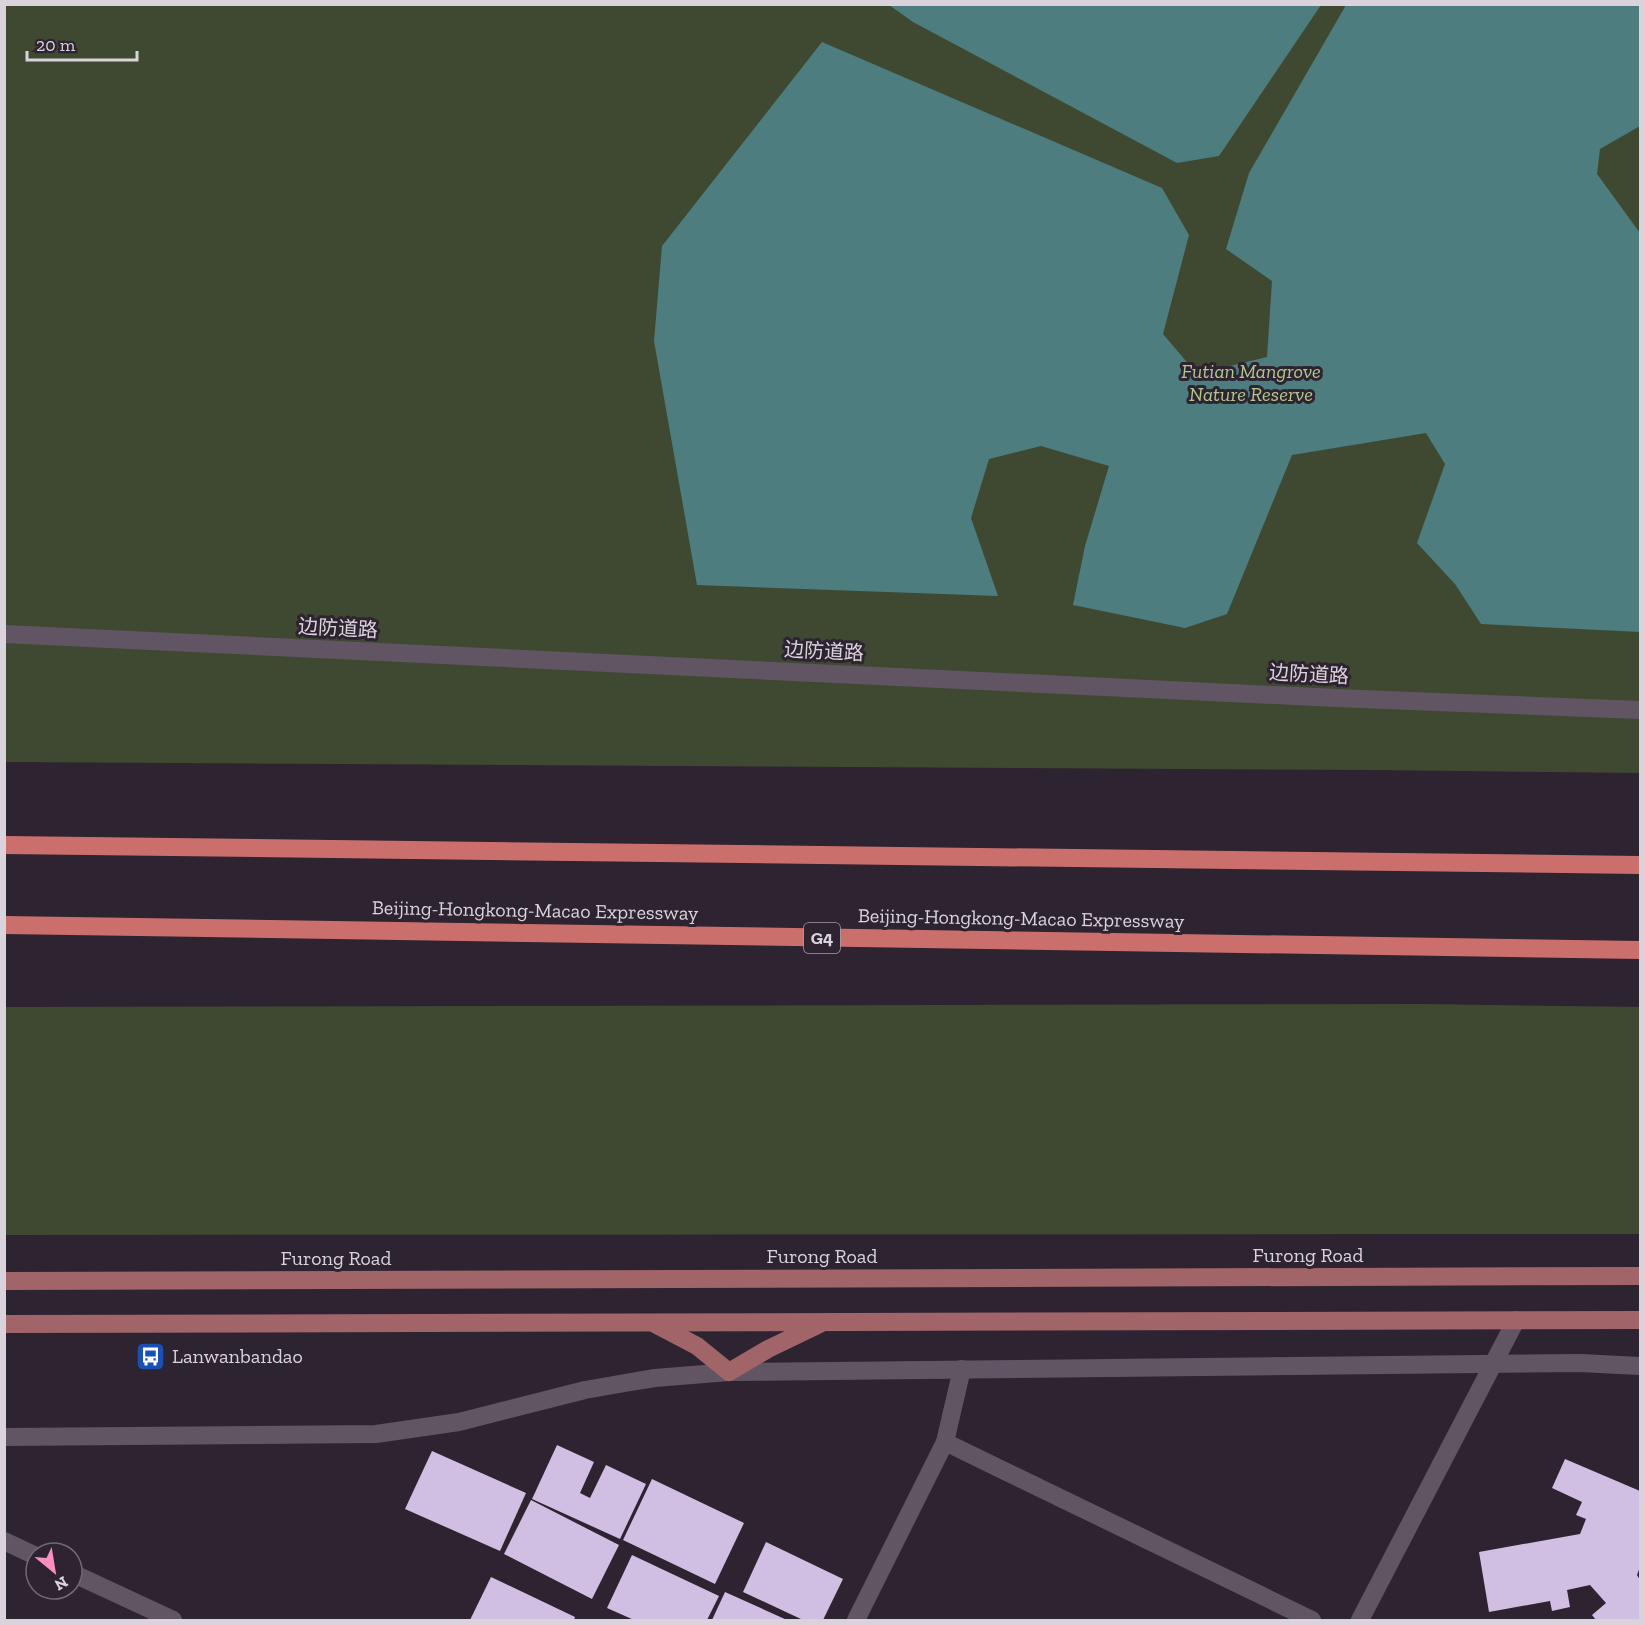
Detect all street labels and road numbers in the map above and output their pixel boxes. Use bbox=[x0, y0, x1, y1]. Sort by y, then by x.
street label: 边防道路 bbox=[297, 614, 379, 642]
street label: 边防道路 bbox=[783, 637, 865, 665]
street label: 边防道路 bbox=[1268, 660, 1350, 688]
street label: Beijing-Hongkong-Macao Expressway bbox=[372, 895, 699, 925]
street label: Beijing-Hongkong-Macao Expressway bbox=[858, 903, 1185, 933]
road number: G4 bbox=[804, 923, 840, 953]
street label: Furong Road bbox=[1253, 1243, 1364, 1267]
street label: Furong Road bbox=[767, 1244, 878, 1268]
street label: Furong Road bbox=[281, 1246, 392, 1270]

